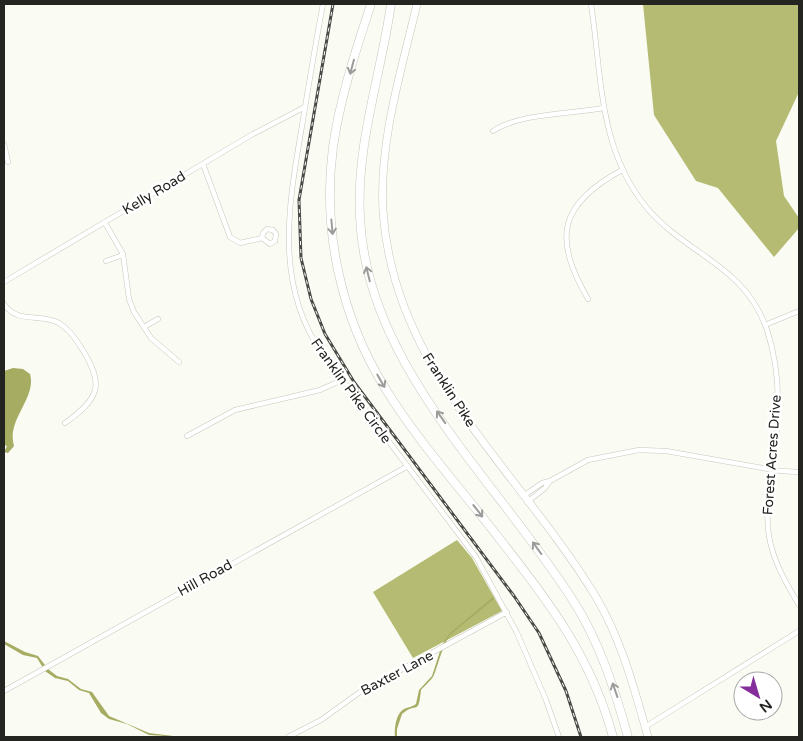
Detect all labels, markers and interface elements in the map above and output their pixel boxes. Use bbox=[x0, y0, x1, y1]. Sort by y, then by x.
one-way arrow bbox=[347, 59, 356, 75]
street label: Kelly Road bbox=[119, 168, 189, 218]
one-way arrow bbox=[327, 219, 336, 235]
one-way arrow bbox=[363, 266, 373, 282]
street label: Franklin Pike Circle bbox=[307, 335, 395, 447]
street label: Franklin Pike bbox=[419, 350, 479, 430]
one-way arrow bbox=[376, 373, 386, 388]
street label: Forest Acres Drive bbox=[759, 394, 785, 516]
one-way arrow bbox=[436, 411, 446, 425]
one-way arrow bbox=[473, 504, 484, 517]
one-way arrow bbox=[532, 542, 542, 556]
street label: Hill Road bbox=[175, 556, 235, 600]
street label: Baxter Lane bbox=[358, 647, 436, 699]
north arrow bbox=[733, 671, 783, 721]
one-way arrow bbox=[609, 683, 619, 699]
text: N bbox=[756, 696, 775, 716]

